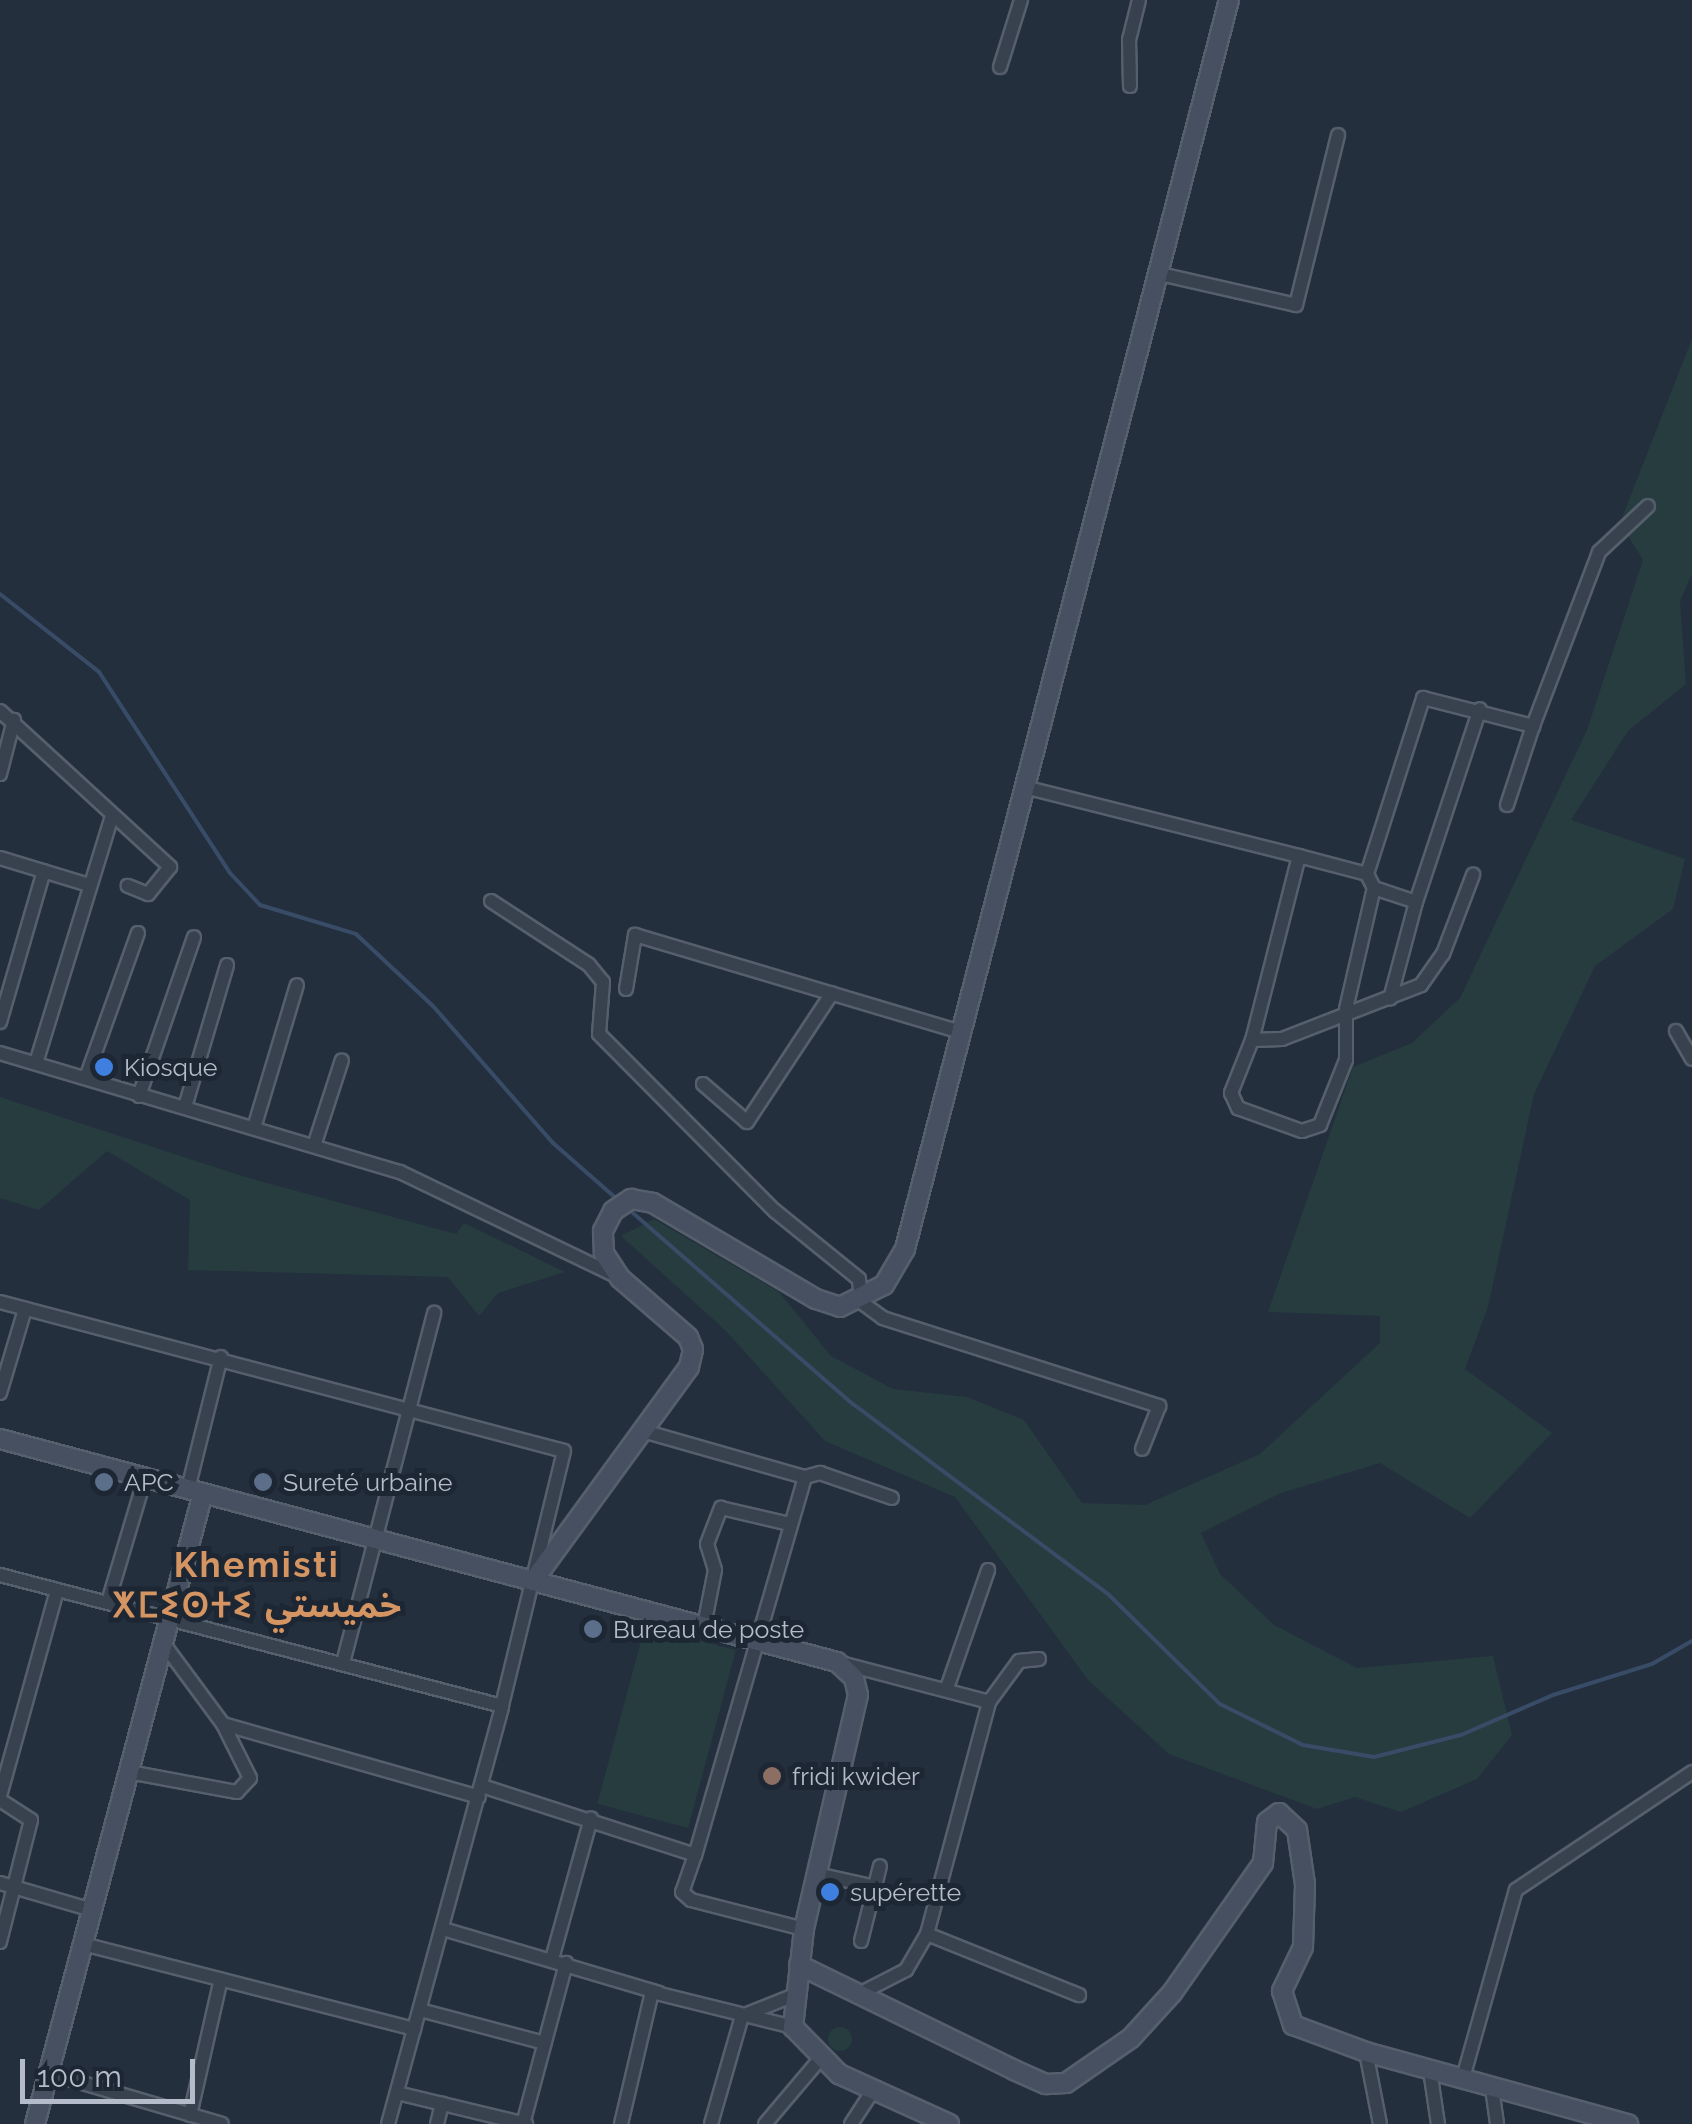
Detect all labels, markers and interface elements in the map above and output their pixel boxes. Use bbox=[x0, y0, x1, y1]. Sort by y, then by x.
place label: Kiosque bbox=[124, 1052, 217, 1082]
marker: Kiosque bbox=[93, 1056, 115, 1078]
place label: APC bbox=[124, 1467, 174, 1497]
place label: Sureté urbaine bbox=[283, 1467, 453, 1497]
marker: APC bbox=[93, 1471, 115, 1493]
marker: Sureté urbaine bbox=[252, 1471, 274, 1493]
district label: Khemisti ⵅⵎⵉⵙⵜⵉ خميستي bbox=[122, 1544, 392, 1626]
place label: Bureau de poste bbox=[613, 1614, 804, 1644]
marker: Bureau de poste bbox=[582, 1618, 604, 1640]
place label: fridi kwider bbox=[792, 1761, 920, 1791]
marker: fridi kwider bbox=[761, 1765, 783, 1787]
place label: supérette bbox=[850, 1877, 961, 1907]
marker: supérette bbox=[819, 1881, 841, 1903]
scale bar bbox=[25, 2039, 200, 2101]
text: 100 m bbox=[37, 2059, 122, 2094]

